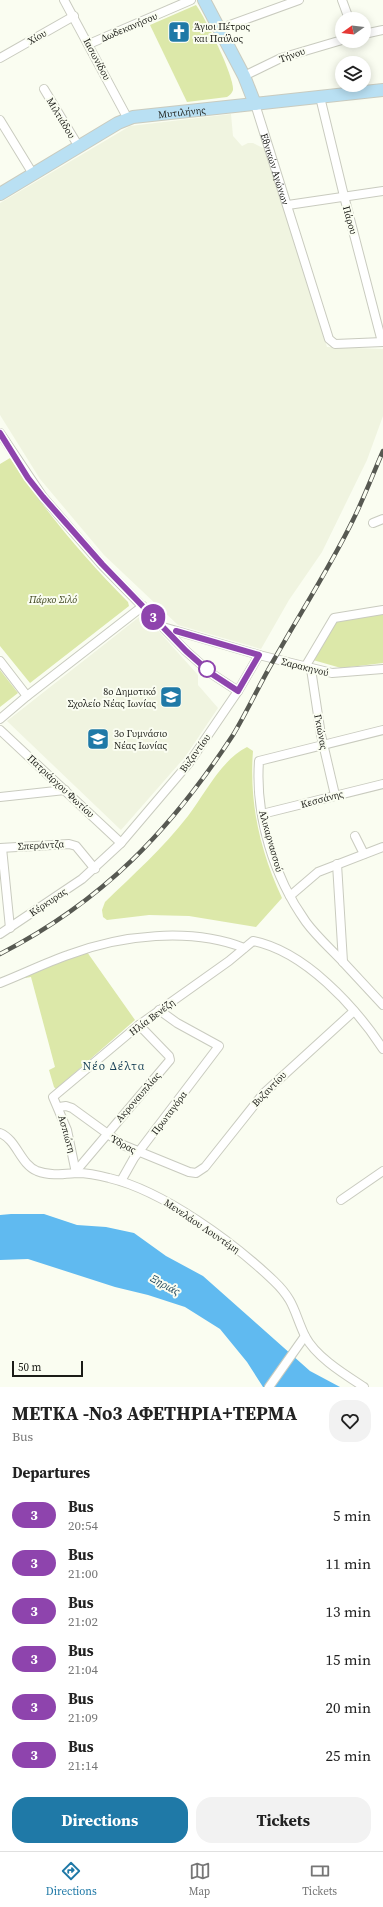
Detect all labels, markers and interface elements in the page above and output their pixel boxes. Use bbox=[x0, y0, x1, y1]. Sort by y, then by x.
street label: Δωδεκανήσου bbox=[99, 9, 159, 45]
north arrow bbox=[335, 12, 371, 48]
map controls bbox=[335, 12, 371, 92]
church icon: Άγιοι Πέτρος και Παύλος bbox=[166, 19, 192, 45]
place label: Άγιοι Πέτρος και Παύλος bbox=[194, 20, 251, 45]
street label: Χίου bbox=[25, 26, 49, 48]
street label: Ιασωνίδου bbox=[81, 36, 113, 82]
street label: Τήνου bbox=[277, 44, 307, 66]
button: layers bbox=[335, 56, 371, 92]
street label: Μιλτιάδου bbox=[44, 95, 78, 141]
street label: Μυτιλήνης bbox=[157, 103, 207, 121]
street label: Εθνικών Αγώνων bbox=[258, 131, 293, 206]
street label: Πάρου bbox=[340, 204, 360, 236]
park label: Πάρκο Σιλό bbox=[28, 593, 77, 606]
line badge: 3 bbox=[140, 604, 166, 630]
text: 3 bbox=[149, 607, 157, 627]
street label: Σαρακηνού bbox=[280, 655, 330, 679]
unlabelled marker bbox=[198, 660, 216, 678]
school or university icon: 8ο Δημοτικό Σχολείο Νέας Ιωνίας bbox=[158, 684, 184, 710]
place label: 8ο Δημοτικό Σχολείο Νέας Ιωνίας bbox=[68, 685, 156, 710]
street label: Γκιώνας bbox=[311, 713, 331, 751]
school or university icon: 3ο Γυμνάσιο Νέας Ιωνίας bbox=[85, 726, 111, 752]
place label: 3ο Γυμνάσιο Νέας Ιωνίας bbox=[114, 727, 168, 752]
street label: Βυζαντίου bbox=[177, 731, 213, 775]
street label: Πατριάρχου Φωτίου bbox=[25, 752, 97, 820]
street label: Κεσσάνης bbox=[299, 787, 345, 811]
street label: Αλικαρνασσού bbox=[256, 809, 286, 873]
street label: Σπεράντζα bbox=[17, 837, 65, 853]
street label: Κέρκυρας bbox=[27, 884, 70, 919]
street label: Ηλία Βενέζη bbox=[127, 996, 177, 1038]
district label: Νέο Δέλτα bbox=[83, 1058, 146, 1074]
street label: Ακροναυπλίας bbox=[113, 1069, 164, 1125]
street label: Βυζαντίου bbox=[249, 1069, 289, 1109]
street label: Πρωταγόρα bbox=[148, 1088, 190, 1138]
street label: Ασπιώτη bbox=[55, 1114, 79, 1154]
street label: Ύδρας bbox=[107, 1131, 139, 1157]
street label: Μενελάου Λουντέμη bbox=[162, 1196, 242, 1256]
water label: Ξηριάς bbox=[147, 1271, 183, 1299]
scale bar bbox=[12, 1359, 83, 1378]
text: 50 m bbox=[18, 1360, 41, 1375]
text: ΜΕΤΚΑ -Νο3 ΑΦΕΤΗΡΙΑ+ΤΕΡΜΑ bbox=[12, 1400, 297, 1426]
button: heart bbox=[329, 1400, 371, 1442]
text: Bus bbox=[12, 1428, 33, 1445]
text: Departures bbox=[12, 1462, 90, 1483]
text: Bus bbox=[68, 1496, 94, 1517]
text: 3 bbox=[30, 1505, 38, 1525]
text: 5 min bbox=[333, 1505, 371, 1526]
text: 20:54 bbox=[68, 1517, 98, 1534]
text: Bus bbox=[68, 1544, 94, 1565]
text: 3 bbox=[30, 1553, 38, 1573]
text: 11 min bbox=[325, 1553, 371, 1574]
text: 21:00 bbox=[68, 1565, 98, 1582]
text: Bus bbox=[68, 1592, 94, 1613]
text: 3 bbox=[30, 1601, 38, 1621]
text: 13 min bbox=[325, 1601, 371, 1622]
text: 21:02 bbox=[68, 1613, 98, 1630]
text: Bus bbox=[68, 1640, 94, 1661]
text: 3 bbox=[30, 1649, 38, 1669]
text: 15 min bbox=[325, 1649, 371, 1670]
text: 21:04 bbox=[68, 1661, 98, 1678]
text: Bus bbox=[68, 1688, 94, 1709]
text: 3 bbox=[30, 1697, 38, 1717]
text: 20 min bbox=[325, 1697, 371, 1718]
text: 21:09 bbox=[68, 1709, 98, 1726]
text: Bus bbox=[68, 1736, 94, 1757]
text: 3 bbox=[30, 1745, 38, 1765]
text: 25 min bbox=[325, 1745, 371, 1766]
text: 21:14 bbox=[68, 1757, 98, 1774]
button: Directions bbox=[12, 1797, 188, 1843]
button: Tickets bbox=[196, 1797, 371, 1843]
tab: Directions bbox=[46, 1860, 97, 1899]
tab: Map bbox=[189, 1860, 211, 1899]
tab: Tickets bbox=[302, 1860, 337, 1899]

